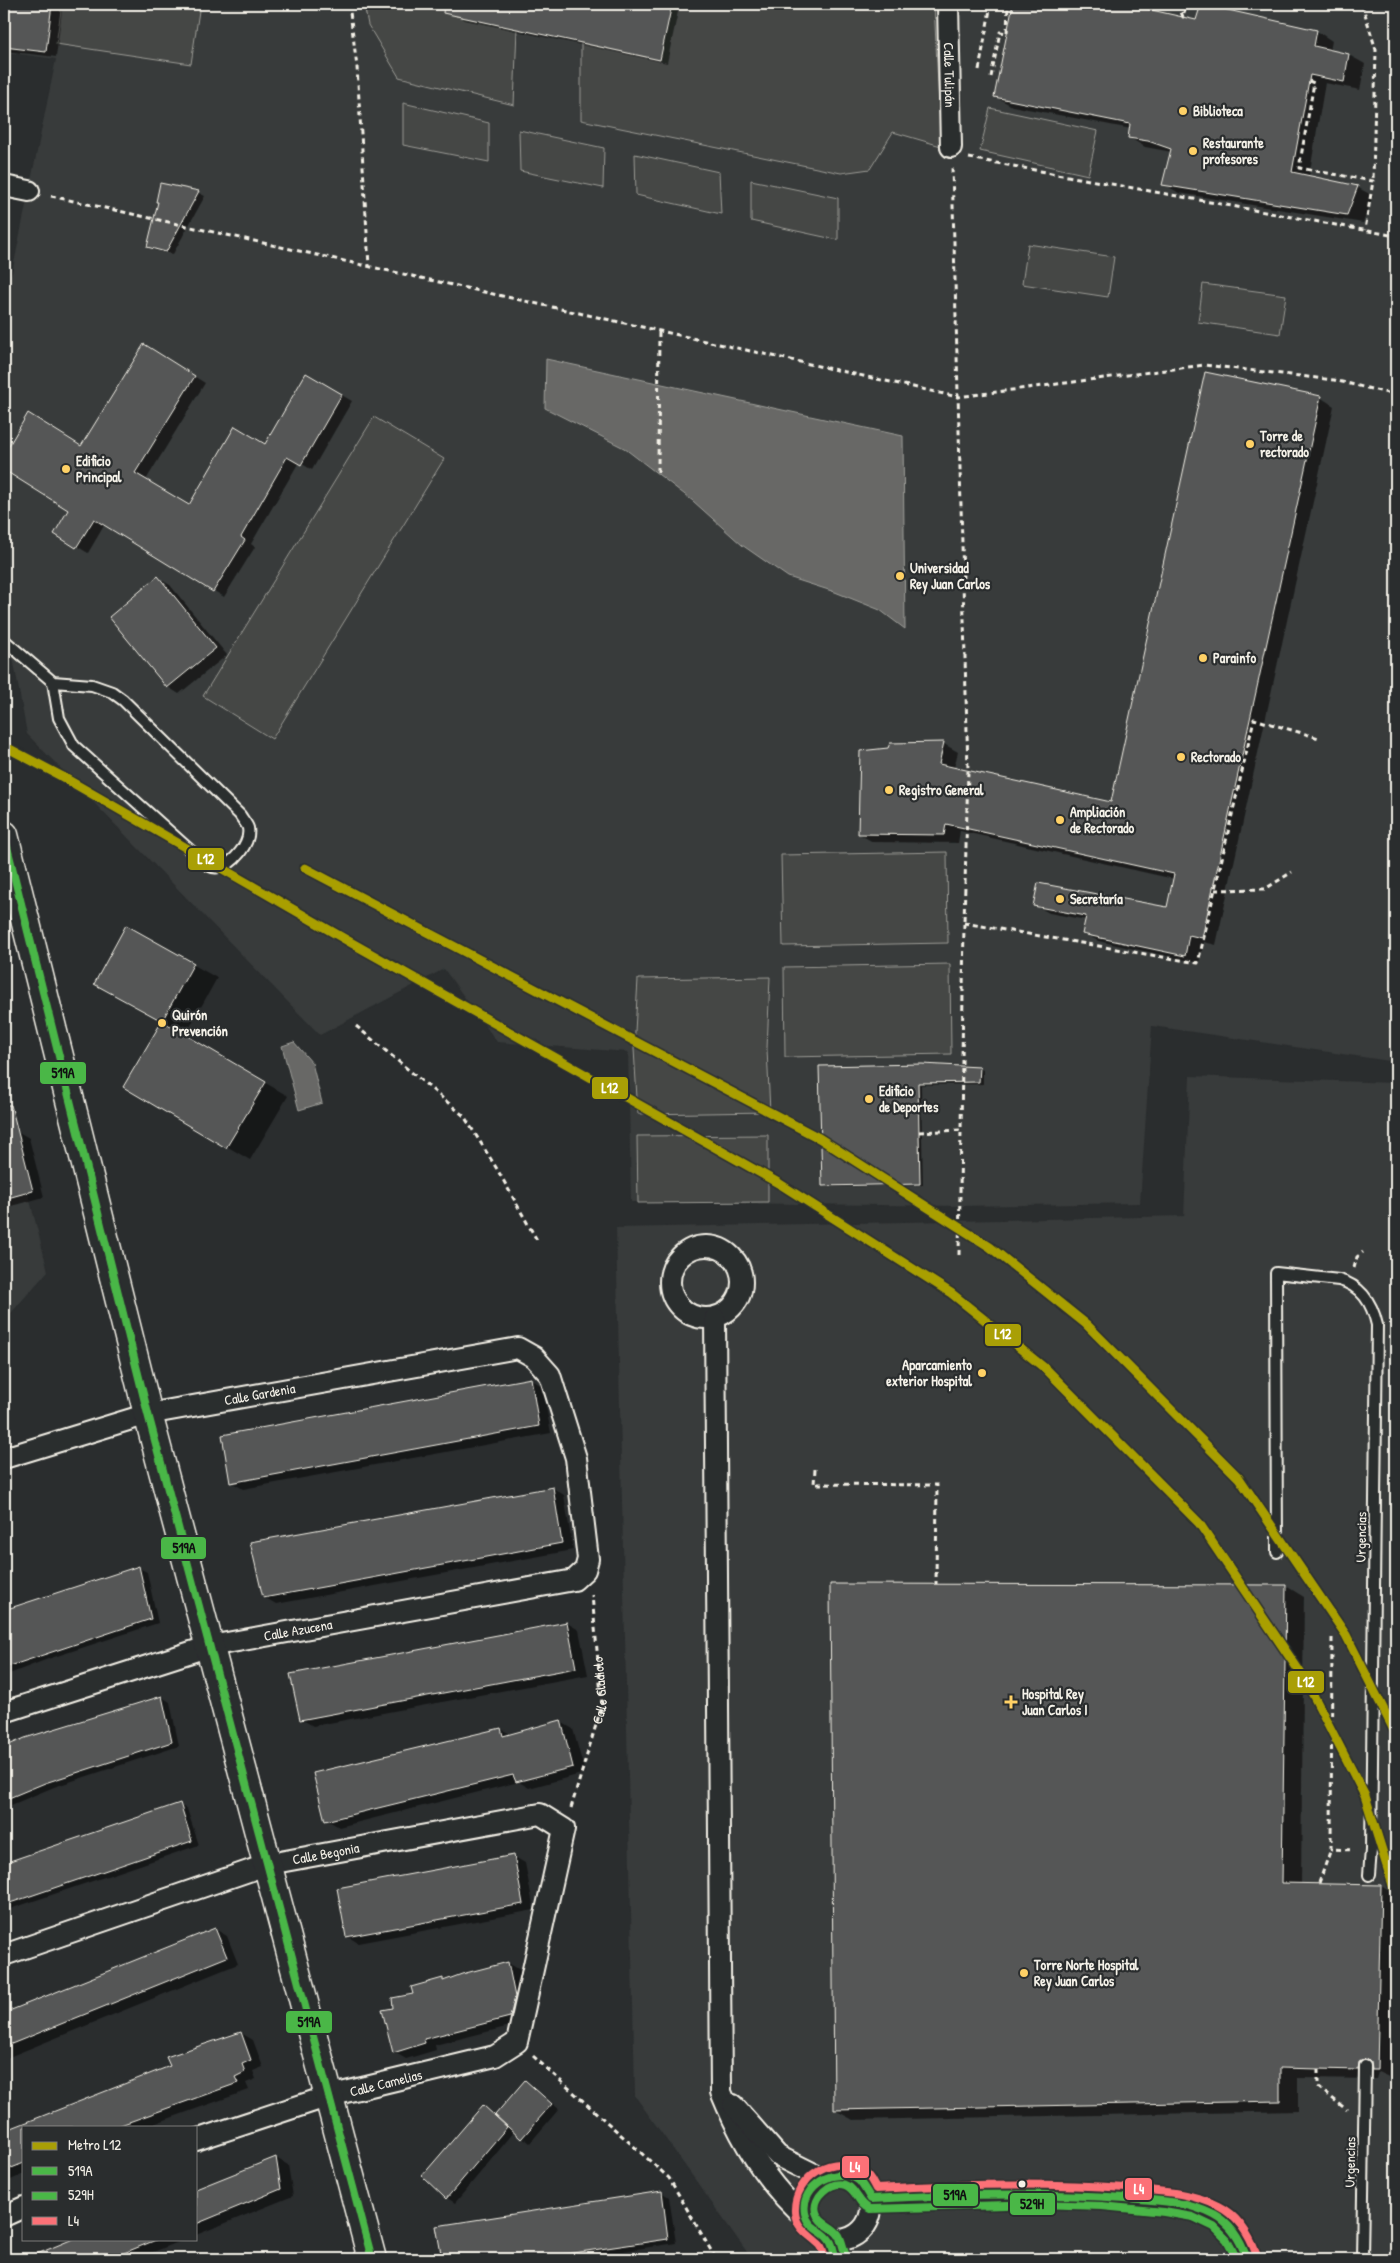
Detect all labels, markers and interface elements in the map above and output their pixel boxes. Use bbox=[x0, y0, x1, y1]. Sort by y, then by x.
street label: Calle Tulipán bbox=[940, 42, 960, 108]
place label: Biblioteca bbox=[1193, 101, 1243, 120]
marker: Biblioteca bbox=[1177, 105, 1189, 117]
place label: Restaurante profesores bbox=[1203, 133, 1264, 170]
marker: Restaurante profesores bbox=[1187, 145, 1199, 157]
place label: Torre de rectorado bbox=[1259, 426, 1309, 461]
marker: Torre de rectorado bbox=[1244, 438, 1256, 450]
place label: Edificio Principal bbox=[76, 451, 122, 488]
marker: Edificio Principal bbox=[60, 463, 72, 475]
place label: Universidad Rey Juan Carlos bbox=[910, 558, 991, 595]
marker: Universidad Rey Juan Carlos bbox=[894, 570, 906, 582]
place label: Parainfo bbox=[1213, 648, 1257, 667]
marker: Parainfo bbox=[1197, 652, 1209, 664]
place label: Rectorado bbox=[1191, 747, 1241, 766]
marker: Rectorado bbox=[1175, 751, 1187, 763]
place label: Registro General bbox=[899, 780, 984, 801]
marker: Registro General bbox=[883, 784, 895, 796]
place label: Ampliación de Rectorado bbox=[1070, 802, 1134, 837]
marker: Ampliación de Rectorado bbox=[1054, 814, 1066, 826]
line badge: L12 bbox=[187, 847, 225, 871]
text: L12 bbox=[198, 849, 215, 868]
place label: Secretaría bbox=[1070, 889, 1123, 908]
marker: Secretaría bbox=[1054, 893, 1066, 905]
place label: Quirón Prevención bbox=[172, 1005, 228, 1040]
marker: Quirón Prevención bbox=[156, 1017, 168, 1029]
line badge: 519A bbox=[39, 1061, 87, 1085]
text: 519A bbox=[52, 1063, 75, 1082]
line badge: L12 bbox=[591, 1076, 629, 1100]
text: L12 bbox=[602, 1078, 619, 1097]
place label: Edificio de Deportes bbox=[879, 1081, 939, 1118]
marker: Edificio de Deportes bbox=[863, 1093, 875, 1105]
line badge: L12 bbox=[984, 1323, 1022, 1347]
text: L12 bbox=[995, 1324, 1012, 1343]
place label: Aparcamiento exterior Hospital bbox=[886, 1355, 972, 1392]
marker: Aparcamiento exterior Hospital bbox=[976, 1367, 988, 1379]
street label: Calle Gardenia bbox=[223, 1378, 297, 1409]
street label: Urgencias bbox=[1351, 1511, 1371, 1563]
line badge: 519A bbox=[160, 1536, 207, 1560]
text: 519A bbox=[173, 1538, 196, 1557]
street label: Calle Azucena bbox=[262, 1614, 334, 1645]
street label: Calle Gladiolo bbox=[587, 1656, 611, 1726]
line badge: L12 bbox=[1287, 1670, 1325, 1694]
text: L12 bbox=[1298, 1672, 1315, 1691]
place label: Hospital Rey Juan Carlos I bbox=[1022, 1684, 1088, 1719]
marker: Hospital Rey Juan Carlos I bbox=[1004, 1695, 1018, 1709]
street label: Calle Begonia bbox=[291, 1837, 361, 1868]
place label: Torre Norte Hospital Rey Juan Carlos bbox=[1033, 1955, 1139, 1992]
marker: Torre Norte Hospital Rey Juan Carlos bbox=[1018, 1967, 1030, 1979]
line badge: 519A bbox=[285, 2010, 333, 2034]
text: 519A bbox=[298, 2012, 321, 2031]
street label: Calle Camelias bbox=[348, 2064, 424, 2101]
legend bbox=[22, 2126, 198, 2240]
text: Metro L12 bbox=[68, 2134, 121, 2155]
street label: Urgencias bbox=[1340, 2136, 1360, 2188]
line badge: L4 bbox=[841, 2155, 870, 2179]
text: L4 bbox=[850, 2157, 861, 2176]
text: 519A bbox=[68, 2160, 93, 2181]
line badge: L4 bbox=[1124, 2177, 1153, 2201]
unlabelled marker bbox=[1017, 2179, 1027, 2189]
text: L4 bbox=[1134, 2179, 1145, 2198]
line badge: 519A bbox=[932, 2183, 979, 2207]
text: 529H bbox=[68, 2184, 94, 2205]
text: 519A bbox=[944, 2185, 967, 2204]
line badge: 529H bbox=[1009, 2192, 1056, 2216]
text: 529H bbox=[1020, 2194, 1045, 2213]
text: L4 bbox=[68, 2210, 80, 2231]

